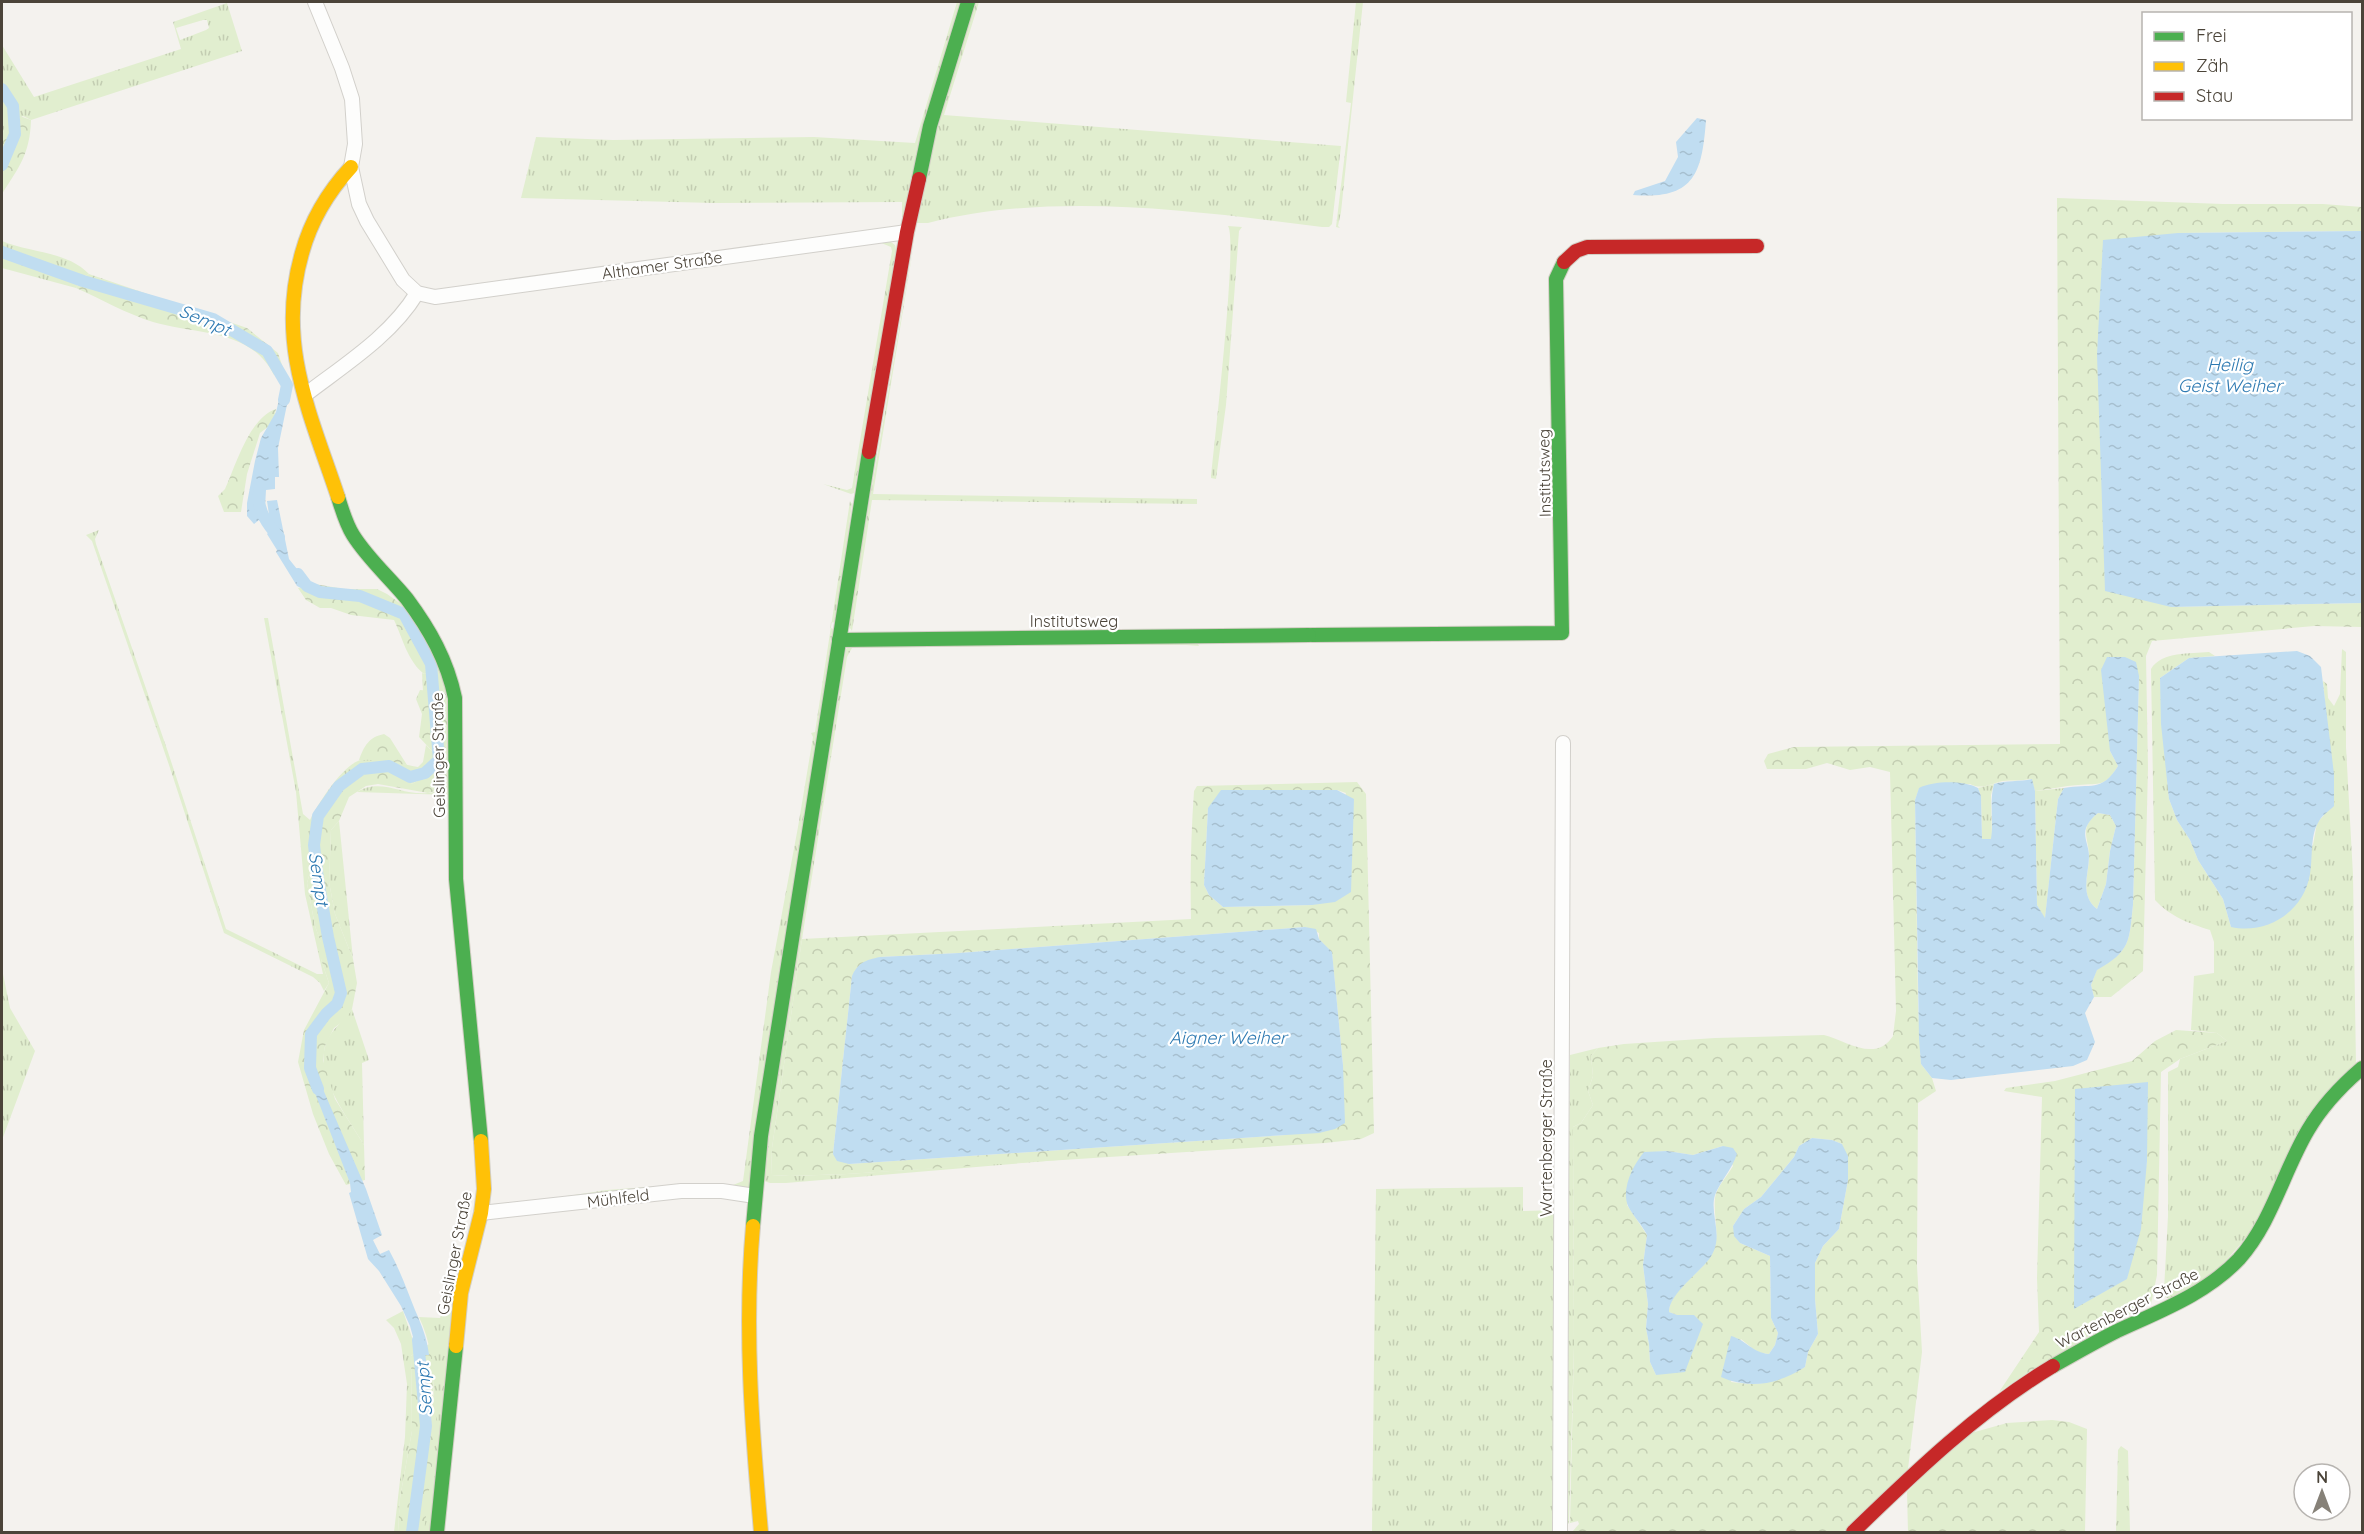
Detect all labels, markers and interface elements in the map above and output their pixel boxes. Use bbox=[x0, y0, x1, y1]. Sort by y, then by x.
legend bbox=[2142, 12, 2352, 120]
text: Frei bbox=[2196, 24, 2227, 47]
text: Zäh bbox=[2196, 54, 2229, 77]
text: Stau bbox=[2196, 84, 2233, 107]
street label: Althamer Straße bbox=[601, 247, 723, 283]
water label: Sempt bbox=[176, 299, 236, 342]
water label: Heilig Geist Weiher bbox=[2178, 353, 2284, 397]
street label: Institutsweg bbox=[1533, 429, 1555, 517]
street label: Institutsweg bbox=[1030, 611, 1118, 631]
street label: Geislinger Straße bbox=[427, 692, 449, 818]
water label: Sempt bbox=[304, 851, 334, 909]
water label: Aigner Weiher bbox=[1169, 1026, 1289, 1049]
street label: Wartenberger Straße bbox=[1536, 1059, 1556, 1217]
street label: Mühlfeld bbox=[586, 1184, 650, 1212]
street label: Geislinger Straße bbox=[432, 1189, 476, 1317]
street label: Wartenberger Straße bbox=[2052, 1263, 2202, 1353]
water label: Sempt bbox=[411, 1360, 437, 1417]
north arrow bbox=[2292, 1462, 2352, 1522]
text: N bbox=[2316, 1467, 2328, 1487]

